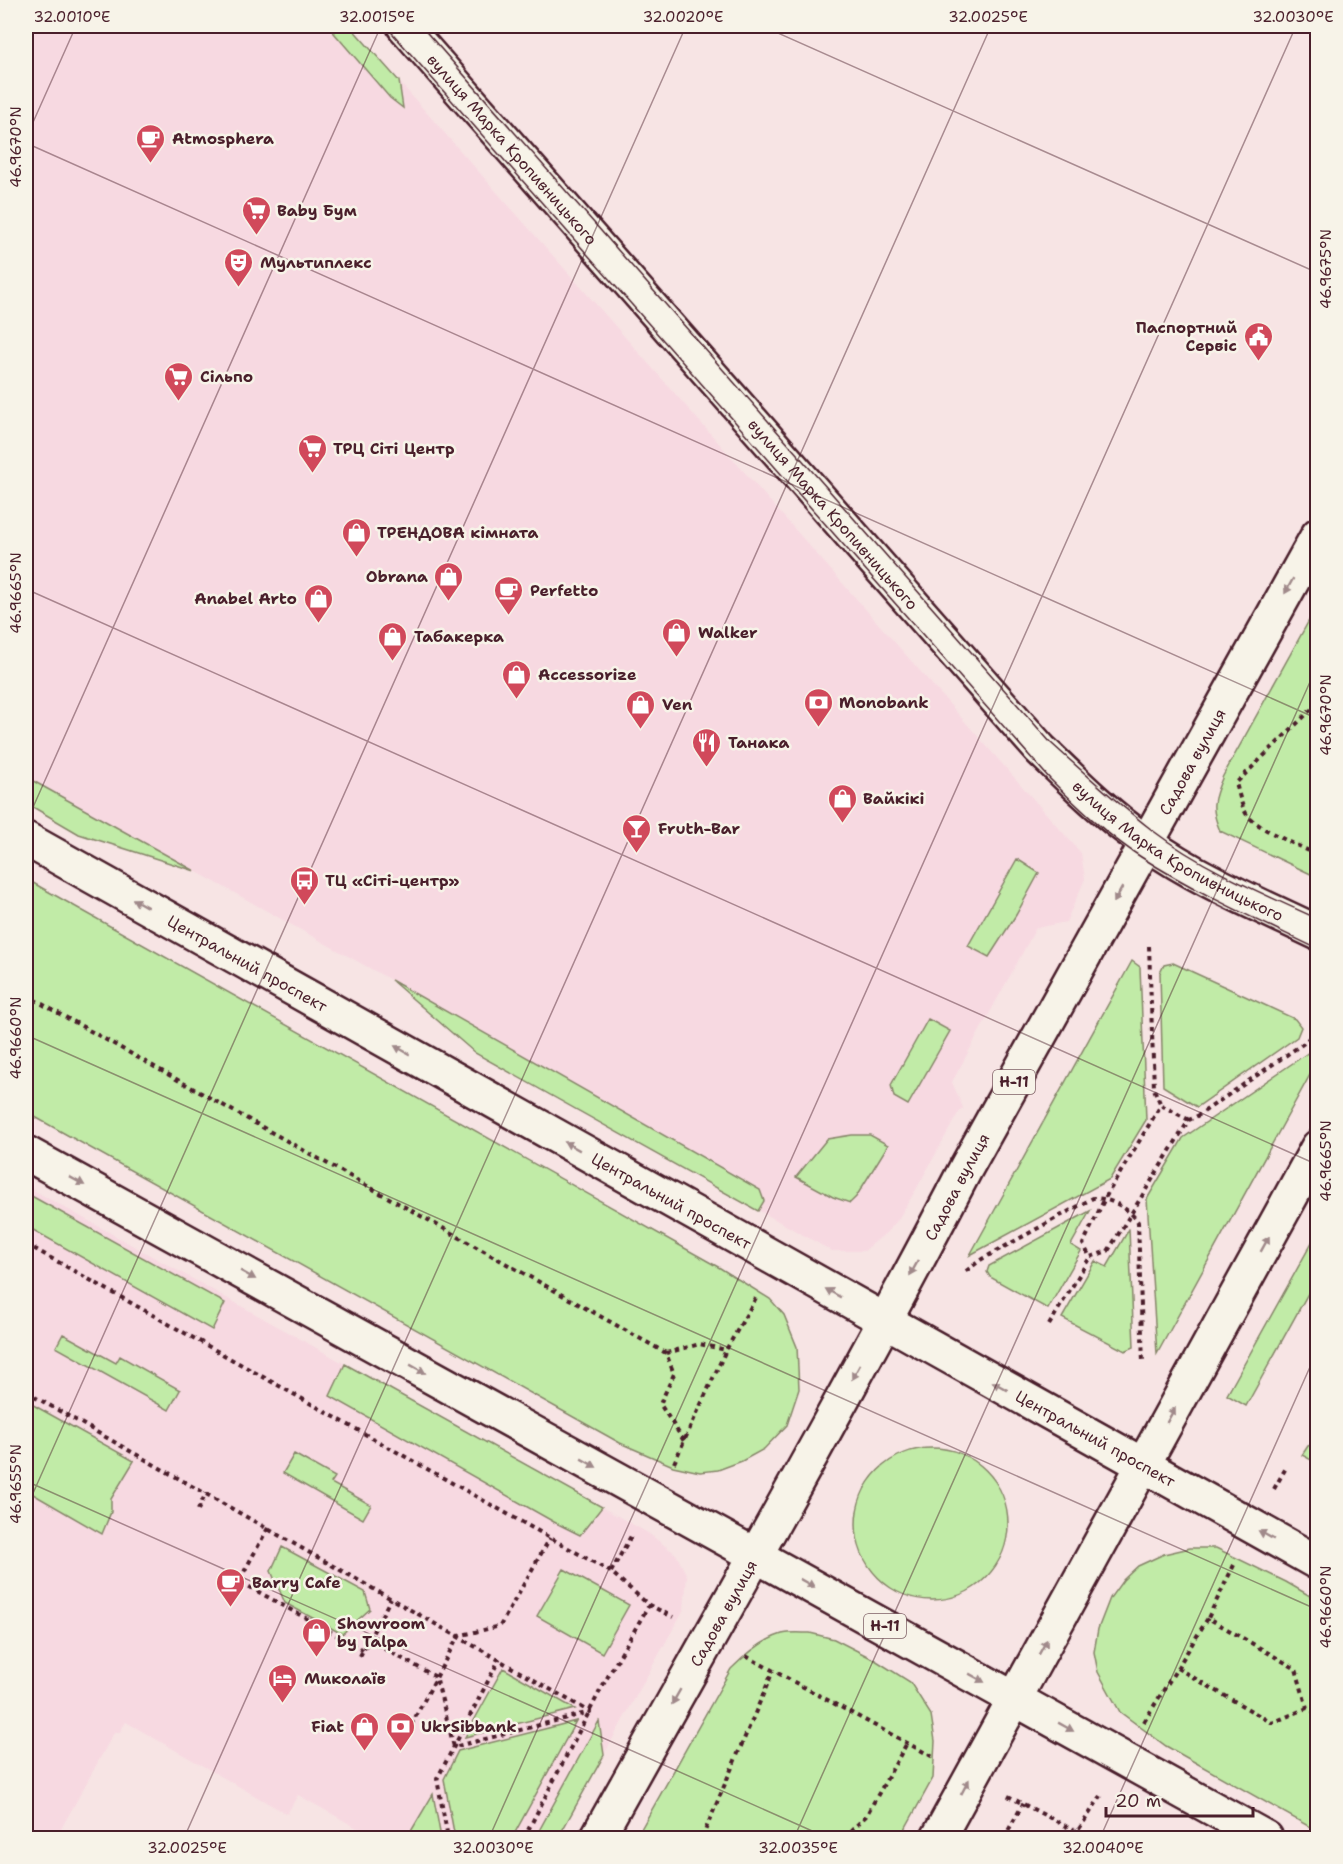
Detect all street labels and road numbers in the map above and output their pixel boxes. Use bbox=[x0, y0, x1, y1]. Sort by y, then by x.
street label: вулиця Марка Кропивницького bbox=[423, 49, 602, 249]
street label: вулиця Марка Кропивницького bbox=[744, 414, 923, 614]
street label: Садова вулиця bbox=[1154, 704, 1230, 819]
street label: вулиця Марка Кропивницького bbox=[1068, 776, 1287, 926]
street label: Центральний проспект bbox=[164, 910, 332, 1017]
road number: Н-11 bbox=[993, 1070, 1035, 1094]
street label: Садова вулиця bbox=[919, 1129, 994, 1244]
street label: Центральний проспект bbox=[588, 1148, 756, 1254]
street label: Центральний проспект bbox=[1012, 1385, 1180, 1492]
street label: Садова вулиця bbox=[685, 1556, 761, 1670]
road number: Н-11 bbox=[864, 1614, 906, 1638]

